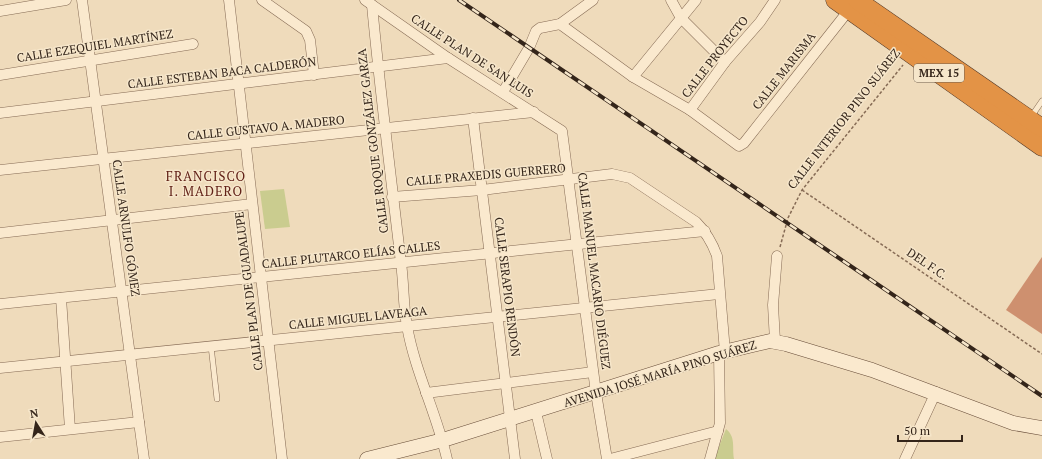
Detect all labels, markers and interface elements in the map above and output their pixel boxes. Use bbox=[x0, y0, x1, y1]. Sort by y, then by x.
street label: CALLE PLAN DE SAN LUIS bbox=[408, 11, 536, 101]
street label: CALLE PROYECTO bbox=[678, 13, 751, 101]
street label: CALLE EZEQUIEL MARTÍNEZ bbox=[16, 26, 174, 65]
street label: CALLE MARISMA bbox=[749, 28, 819, 112]
street label: CALLE INTERIOR PINO SUÁREZ bbox=[784, 45, 903, 192]
street label: CALLE ROQUE GONZÁLEZ GARZA bbox=[354, 47, 391, 234]
street label: CALLE ESTEBAN BACA CALDERÓN bbox=[127, 53, 317, 92]
road number: MEX 15 bbox=[914, 64, 964, 82]
street label: CALLE GUSTAVO A. MADERO bbox=[186, 112, 346, 143]
street label: CALLE ARNULFO GÓMEZ bbox=[109, 159, 144, 297]
street label: CALLE PRAXEDIS GUERRERO bbox=[405, 160, 567, 189]
district label: FRANCISCO I. MADERO bbox=[166, 167, 246, 200]
street label: CALLE MANUEL MACARIO DIÉGUEZ bbox=[575, 172, 614, 370]
street label: CALLE PLAN DE GUADALUPE bbox=[231, 211, 266, 371]
street label: CALLE SERAPIO RENDÓN bbox=[491, 216, 524, 358]
street label: CALLE PLUTARCO ELÍAS CALLES bbox=[261, 238, 441, 271]
street label: DEL F.C. bbox=[904, 245, 950, 283]
street label: CALLE MIGUEL LAVEAGA bbox=[288, 303, 429, 332]
street label: AVENIDA JOSÉ MARÍA PINO SUÁREZ bbox=[561, 337, 758, 410]
north arrow bbox=[16, 403, 56, 443]
text: N bbox=[29, 405, 40, 421]
scale bar bbox=[898, 417, 962, 443]
text: 50 m bbox=[904, 423, 931, 438]

